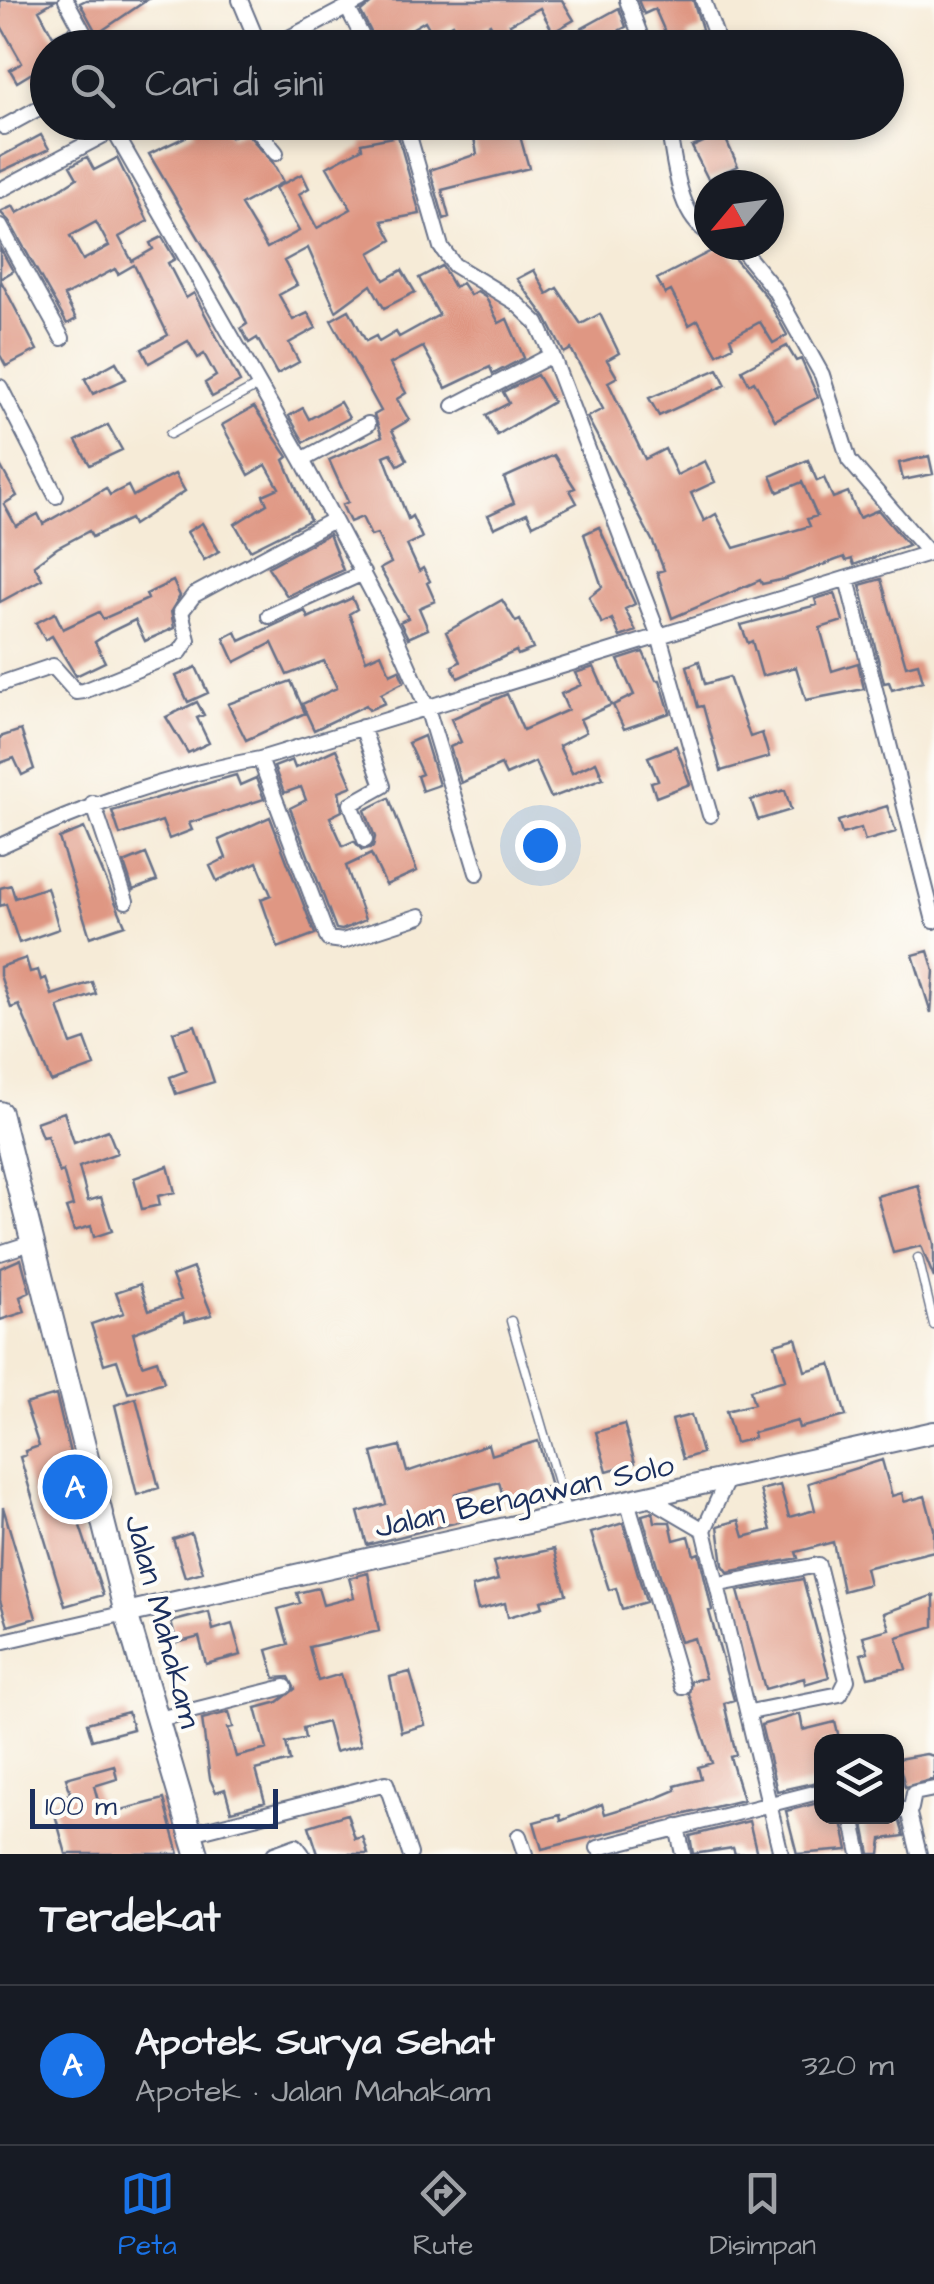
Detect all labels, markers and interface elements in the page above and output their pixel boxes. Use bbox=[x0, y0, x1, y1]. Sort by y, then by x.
search box bbox=[30, 30, 904, 140]
icon: search bbox=[65, 58, 120, 113]
text: Cari di sini bbox=[145, 59, 323, 111]
north arrow bbox=[694, 170, 784, 260]
your location bbox=[515, 820, 566, 871]
street label: Jalan Bengawan Solo bbox=[371, 1443, 678, 1550]
pin: A bbox=[42, 1450, 108, 1524]
street label: Jalan Mahakam bbox=[112, 1510, 213, 1733]
map controls bbox=[814, 1734, 904, 1824]
button: layers bbox=[814, 1734, 904, 1824]
scale bar bbox=[30, 1784, 278, 1828]
text: 100 m bbox=[45, 1787, 117, 1826]
text: Terdekat bbox=[40, 1890, 220, 1948]
text: Apotek Surya Sehat bbox=[135, 2017, 495, 2069]
text: A bbox=[62, 2043, 83, 2088]
text: 320 m bbox=[802, 2043, 894, 2088]
text: Apotek · Jalan Mahakam bbox=[135, 2069, 490, 2114]
tab: Peta bbox=[118, 2166, 177, 2265]
tab: Rute bbox=[413, 2166, 473, 2265]
tab: Disimpan bbox=[710, 2166, 816, 2265]

